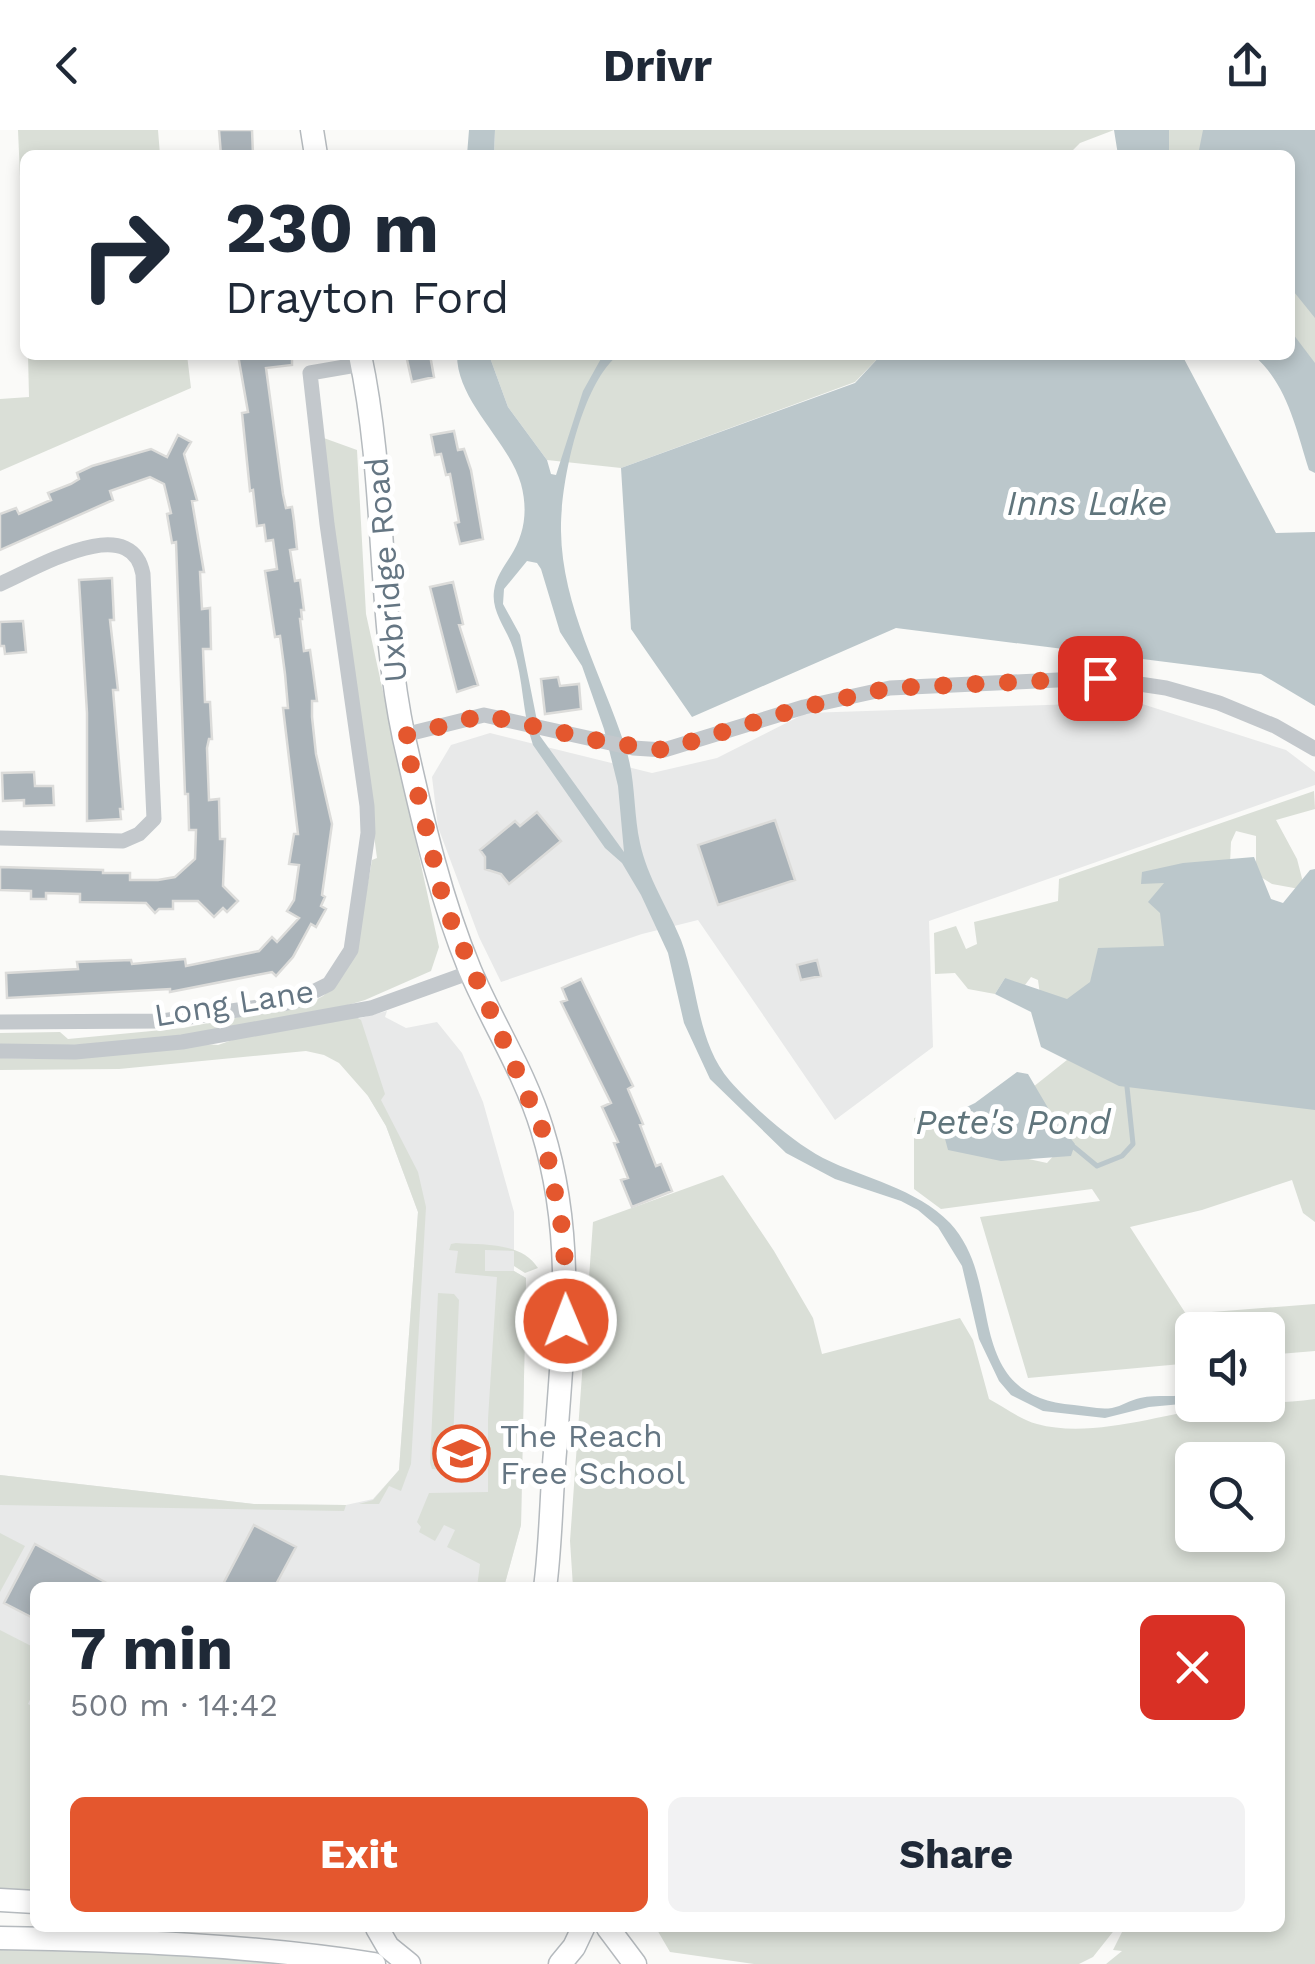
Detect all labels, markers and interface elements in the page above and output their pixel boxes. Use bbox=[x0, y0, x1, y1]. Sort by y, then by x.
icon: back bbox=[40, 38, 95, 93]
icon: share bbox=[1220, 38, 1275, 93]
text: Drivr bbox=[603, 39, 712, 92]
text: 230 m bbox=[225, 187, 439, 269]
icon: right bbox=[60, 190, 190, 320]
text: Drayton Ford bbox=[225, 271, 509, 324]
street label: Uxbridge Road bbox=[357, 456, 415, 684]
water label: Inns Lake bbox=[1006, 482, 1168, 524]
pin bbox=[1058, 636, 1143, 721]
icon: arrive bbox=[1073, 651, 1128, 706]
street label: Long Lane bbox=[151, 972, 317, 1034]
water label: Pete's Pond bbox=[915, 1101, 1112, 1143]
position arrow bbox=[514, 1269, 618, 1373]
map controls bbox=[1175, 1312, 1285, 1552]
button: sound bbox=[1175, 1312, 1285, 1422]
place label: The Reach Free School bbox=[500, 1417, 685, 1492]
school or university icon: The Reach Free School bbox=[431, 1424, 491, 1484]
button: search bbox=[1175, 1442, 1285, 1552]
text: 7 min bbox=[70, 1613, 233, 1684]
button: close bbox=[1140, 1615, 1245, 1720]
text: 500 m · 14:42 bbox=[70, 1686, 278, 1724]
button: Exit bbox=[70, 1797, 648, 1912]
button: Share bbox=[668, 1797, 1245, 1912]

